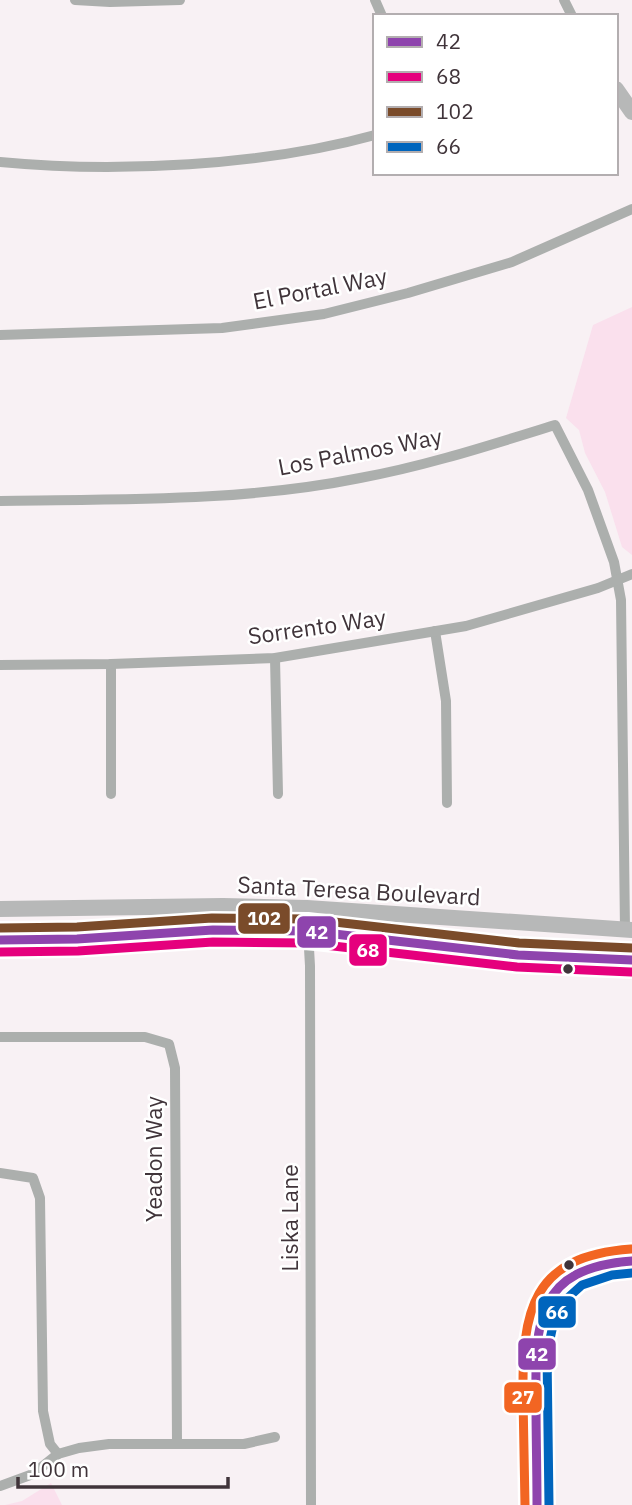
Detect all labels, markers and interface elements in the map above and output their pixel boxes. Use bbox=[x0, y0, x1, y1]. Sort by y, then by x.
legend bbox=[373, 14, 618, 175]
text: 42 bbox=[436, 27, 461, 55]
text: 68 bbox=[436, 62, 461, 90]
text: 102 bbox=[436, 97, 474, 125]
text: 66 bbox=[436, 132, 461, 160]
street label: El Portal Way bbox=[250, 260, 390, 316]
street label: Los Palmos Way bbox=[275, 420, 445, 482]
street label: Sorrento Way bbox=[246, 601, 388, 651]
street label: Santa Teresa Boulevard bbox=[237, 869, 481, 911]
line badge: 102 bbox=[237, 902, 291, 935]
text: 102 bbox=[247, 906, 281, 930]
line badge: 42 bbox=[296, 915, 337, 949]
text: 42 bbox=[306, 920, 328, 944]
line badge: 68 bbox=[348, 933, 388, 967]
text: 68 bbox=[357, 938, 379, 962]
unlabelled marker bbox=[561, 962, 575, 976]
street label: Yeadon Way bbox=[138, 1095, 168, 1222]
street label: Liska Lane bbox=[274, 1164, 304, 1272]
unlabelled marker bbox=[562, 1258, 576, 1272]
line badge: 66 bbox=[537, 1295, 577, 1329]
text: 66 bbox=[546, 1300, 568, 1324]
line badge: 42 bbox=[517, 1337, 557, 1371]
text: 42 bbox=[526, 1342, 548, 1366]
line badge: 27 bbox=[503, 1381, 543, 1414]
text: 27 bbox=[512, 1385, 534, 1409]
scale bar bbox=[18, 1446, 228, 1490]
text: 100 m bbox=[28, 1455, 89, 1483]

